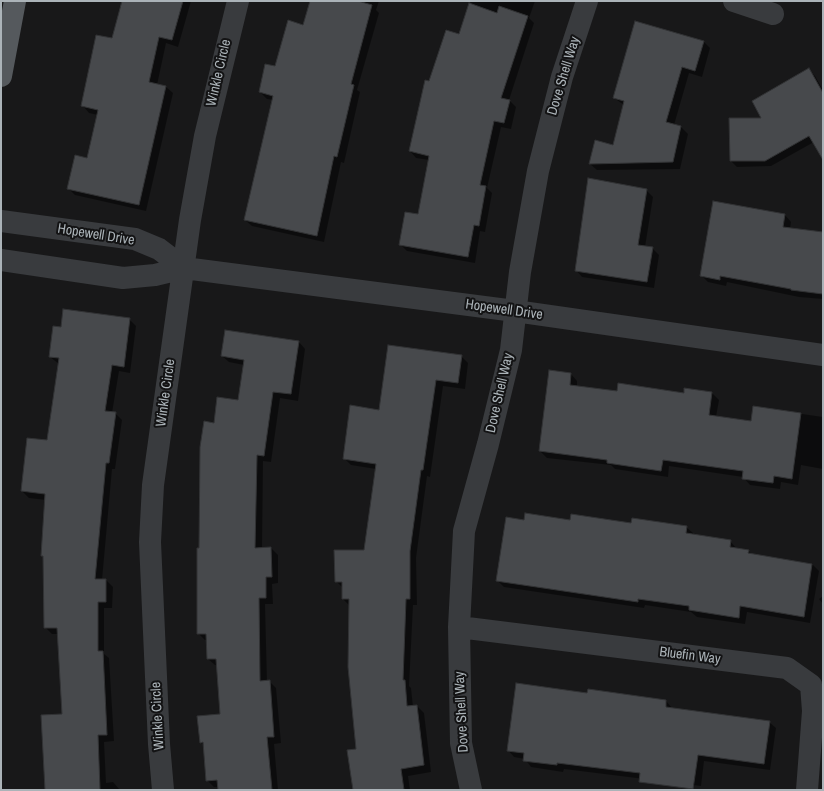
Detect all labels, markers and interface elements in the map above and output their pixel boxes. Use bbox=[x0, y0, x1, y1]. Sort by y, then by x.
street label: Dove Shell Way bbox=[544, 35, 584, 117]
street label: Winkle Circle bbox=[203, 38, 235, 108]
street label: Hopewell Drive bbox=[56, 221, 136, 249]
street label: Hopewell Drive bbox=[464, 296, 544, 324]
street label: Dove Shell Way bbox=[483, 352, 517, 434]
street label: Winkle Circle bbox=[153, 358, 179, 428]
street label: Bluefin Way bbox=[658, 644, 722, 668]
street label: Dove Shell Way bbox=[451, 671, 473, 753]
street label: Winkle Circle bbox=[148, 681, 168, 751]

